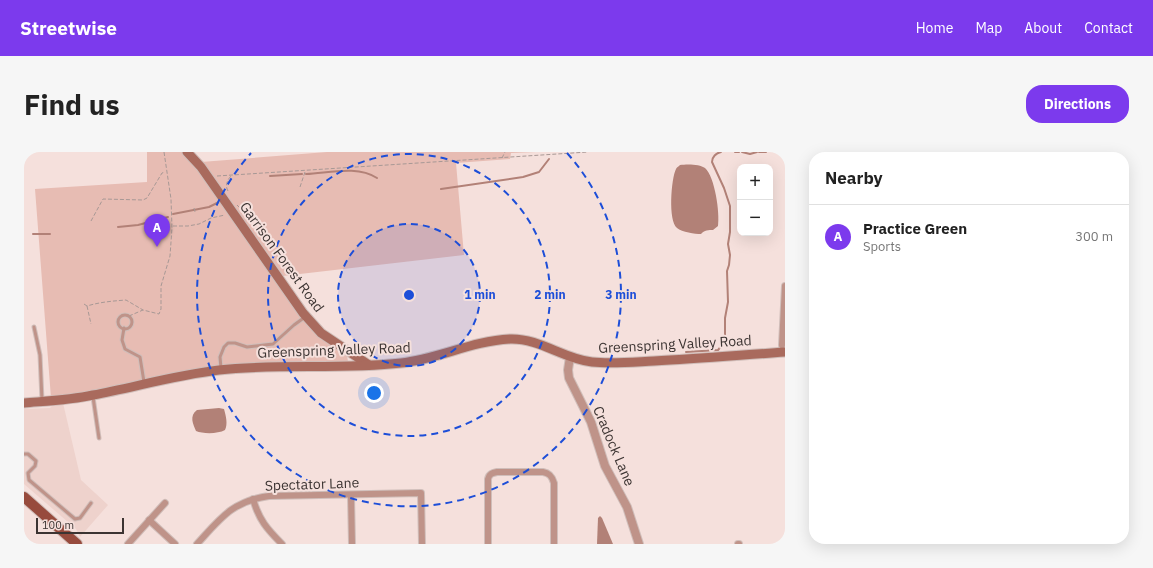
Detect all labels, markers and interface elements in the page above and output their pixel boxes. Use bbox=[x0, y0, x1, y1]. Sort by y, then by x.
text: Streetwise bbox=[20, 16, 117, 40]
text: Home bbox=[916, 19, 953, 37]
text: Map bbox=[975, 19, 1002, 37]
text: About bbox=[1024, 19, 1062, 37]
text: Contact bbox=[1084, 19, 1133, 37]
button: Directions bbox=[1026, 85, 1129, 123]
text: Find us bbox=[24, 86, 120, 123]
map controls bbox=[737, 164, 773, 236]
button: + bbox=[737, 164, 773, 200]
text: Nearby bbox=[825, 167, 883, 189]
street label: Garrison Forest Road bbox=[236, 198, 328, 316]
button: − bbox=[737, 200, 773, 236]
pin: A bbox=[144, 214, 170, 247]
text: Practice Green bbox=[863, 219, 967, 238]
text: A bbox=[834, 228, 842, 245]
text: 300 m bbox=[1075, 228, 1113, 245]
text: Sports bbox=[863, 238, 901, 255]
text: 1 min bbox=[464, 287, 496, 302]
text: 2 min bbox=[534, 287, 566, 302]
text: 3 min bbox=[605, 287, 637, 302]
centre of rings bbox=[402, 288, 416, 302]
street label: Greenspring Valley Road bbox=[598, 331, 752, 357]
street label: Greenspring Valley Road bbox=[257, 338, 411, 362]
your location bbox=[364, 383, 384, 403]
street label: Cradock Lane bbox=[589, 403, 639, 489]
street label: Spectator Lane bbox=[264, 473, 360, 495]
scale bar bbox=[36, 516, 124, 535]
text: 100 m bbox=[42, 518, 74, 532]

